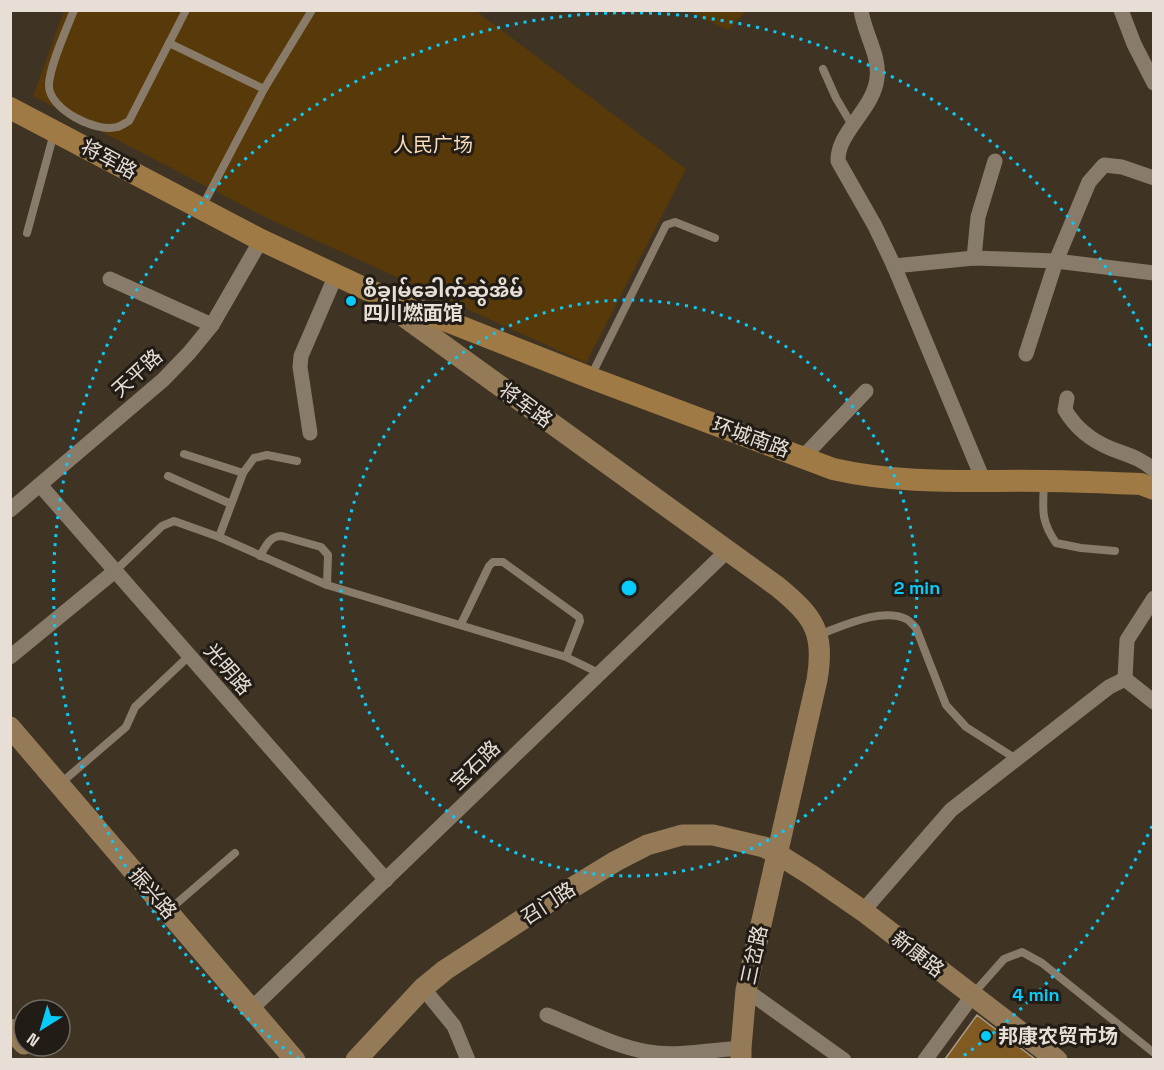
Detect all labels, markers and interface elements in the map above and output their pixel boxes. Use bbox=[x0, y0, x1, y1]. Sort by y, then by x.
park label: 人民广场 bbox=[393, 132, 473, 158]
street label: 将军路 bbox=[76, 133, 142, 185]
place label: စီချွမ်ခေါက်ဆွဲအိမ် 四川燃面馆 bbox=[363, 277, 523, 326]
marker: စီချွမ်ခေါက်ဆွဲအိမ် 四川燃面馆 bbox=[344, 294, 358, 308]
street label: 天平路 bbox=[106, 343, 168, 403]
street label: 将军路 bbox=[494, 377, 558, 433]
street label: 环城南路 bbox=[709, 411, 793, 463]
text: 2 min bbox=[894, 576, 940, 599]
centre of rings bbox=[619, 578, 639, 598]
street label: 光明路 bbox=[199, 638, 257, 700]
street label: 宝石路 bbox=[444, 735, 506, 795]
street label: 振兴路 bbox=[124, 862, 182, 924]
street label: 召门路 bbox=[516, 876, 580, 930]
street label: 三岔路 bbox=[735, 923, 773, 987]
street label: 新康路 bbox=[886, 925, 950, 983]
text: 4 min bbox=[1012, 983, 1060, 1006]
north arrow bbox=[12, 998, 72, 1058]
place label: 邦康农贸市场 bbox=[998, 1023, 1118, 1049]
text: N bbox=[23, 1028, 44, 1051]
marker: 邦康农贸市场 bbox=[979, 1029, 993, 1043]

